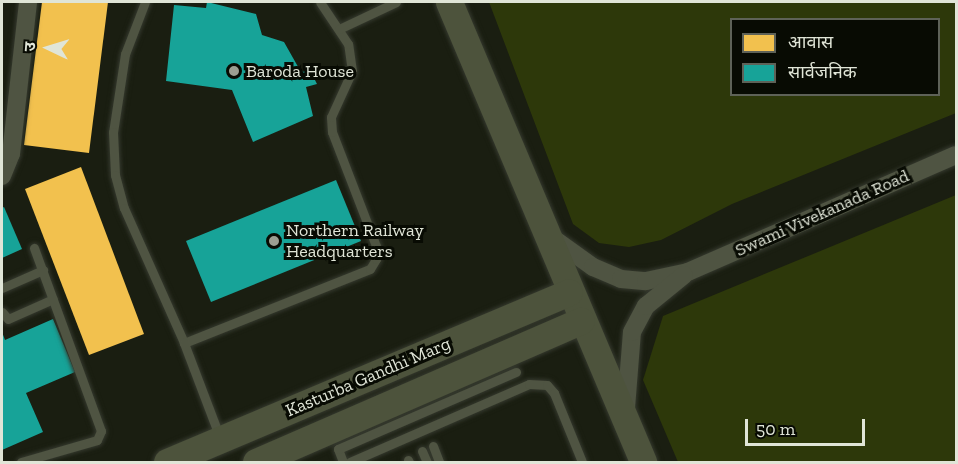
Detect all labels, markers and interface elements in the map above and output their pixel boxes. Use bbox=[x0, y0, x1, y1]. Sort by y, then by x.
north arrow bbox=[18, 18, 78, 78]
legend bbox=[730, 18, 940, 96]
text: आवास bbox=[788, 31, 833, 53]
text: उ bbox=[20, 41, 39, 52]
place label: Baroda House bbox=[246, 60, 354, 82]
text: सार्वजनिक bbox=[788, 61, 857, 83]
marker: Baroda House bbox=[227, 64, 241, 78]
street label: Swami Vivekanada Road bbox=[732, 165, 912, 261]
place label: Northern Railway Headquarters bbox=[286, 220, 424, 262]
marker: Northern Railway Headquarters bbox=[267, 234, 281, 248]
street label: Kasturba Gandhi Marg bbox=[282, 332, 454, 422]
scale bar bbox=[748, 407, 868, 445]
text: 50 m bbox=[756, 418, 795, 440]

